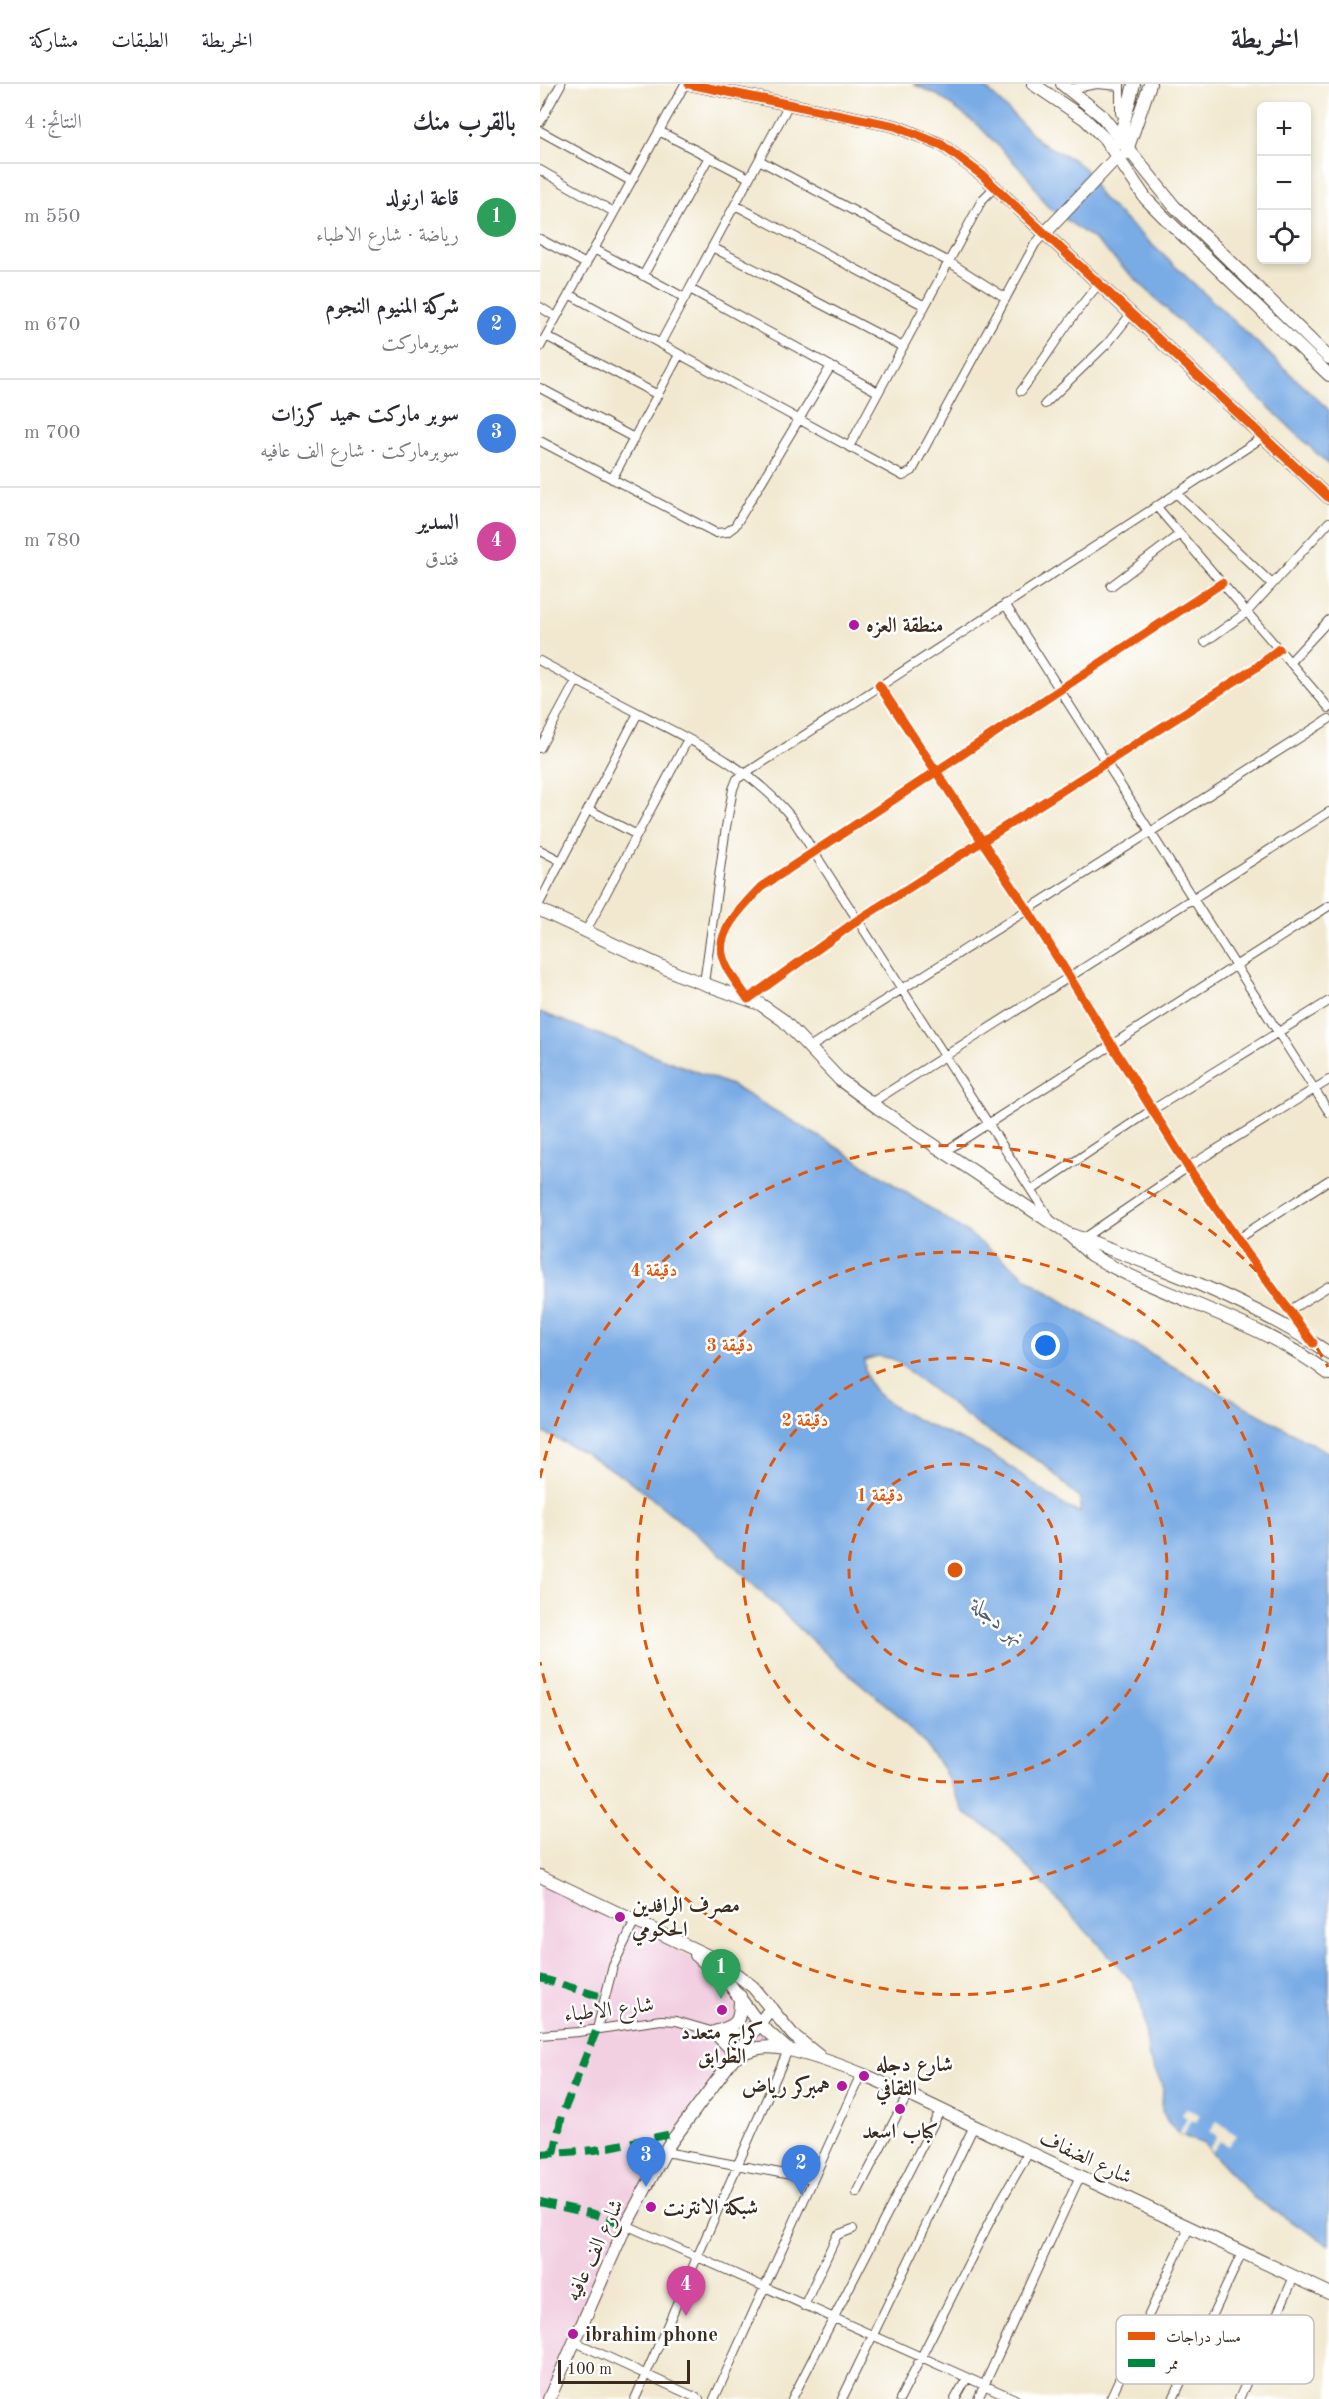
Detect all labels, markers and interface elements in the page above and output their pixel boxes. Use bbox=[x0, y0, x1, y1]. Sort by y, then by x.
text: الخريطة bbox=[1231, 27, 1299, 55]
text: مشاركة bbox=[30, 31, 78, 52]
text: الطبقات bbox=[111, 31, 168, 52]
text: الخريطة bbox=[201, 31, 253, 52]
map controls bbox=[1257, 102, 1311, 264]
button: + bbox=[1257, 102, 1311, 156]
text: بالقرب منك bbox=[413, 110, 516, 136]
text: النتائج: 4 bbox=[24, 113, 82, 133]
button: − bbox=[1257, 156, 1311, 210]
text: قاعة ارنولد bbox=[385, 188, 459, 210]
text: 550 m bbox=[24, 207, 80, 227]
text: 1 bbox=[491, 207, 502, 227]
button: locate bbox=[1257, 210, 1311, 264]
text: رياضة · شارع الاطباء bbox=[316, 226, 459, 246]
text: شركة المنيوم النجوم bbox=[325, 296, 459, 318]
text: 670 m bbox=[24, 315, 80, 335]
text: 2 bbox=[491, 315, 502, 335]
text: سوبرماركت bbox=[381, 334, 459, 354]
text: سوبر ماركت حميد كرزات bbox=[271, 404, 459, 426]
text: 700 m bbox=[24, 423, 80, 443]
text: 3 bbox=[491, 423, 502, 443]
text: سوبرماركت · شارع الف عافيه bbox=[260, 442, 459, 462]
text: السدير bbox=[417, 512, 459, 534]
text: 780 m bbox=[24, 531, 80, 551]
text: 4 bbox=[491, 531, 502, 551]
text: فندق bbox=[425, 550, 459, 570]
place label: منطقة العزه bbox=[866, 616, 944, 639]
marker: منطقة العزه bbox=[847, 618, 861, 632]
text: 4 دقيقة bbox=[631, 1262, 677, 1280]
your location bbox=[1031, 1331, 1060, 1360]
text: 3 دقيقة bbox=[707, 1337, 753, 1355]
text: 2 دقيقة bbox=[782, 1412, 828, 1430]
text: 1 دقيقة bbox=[857, 1487, 903, 1505]
centre of rings bbox=[945, 1560, 965, 1580]
water label: نهر دجلة bbox=[963, 1593, 1029, 1652]
place label: مصرف الرافدين الحكومي bbox=[631, 1896, 740, 1947]
marker: مصرف الرافدين الحكومي bbox=[613, 1910, 627, 1924]
pin: 1 bbox=[702, 1950, 741, 1999]
street label: شارع الاطباء bbox=[563, 1995, 656, 2032]
marker: كراج متعدد الطوابق bbox=[715, 2003, 729, 2017]
place label: كراج متعدد الطوابق bbox=[681, 2021, 763, 2069]
place label: شارع دجله الثقافي bbox=[875, 2054, 953, 2106]
marker: شارع دجله الثقافي bbox=[857, 2069, 871, 2083]
place label: همبركر رياض bbox=[742, 2075, 830, 2099]
marker: همبركر رياض bbox=[835, 2079, 849, 2093]
marker: كباب اسعد bbox=[893, 2102, 907, 2116]
place label: كباب اسعد bbox=[862, 2121, 938, 2144]
street label: شارع الضفاف bbox=[1033, 2128, 1135, 2194]
pin: 3 bbox=[626, 2138, 666, 2187]
pin: 2 bbox=[782, 2146, 820, 2195]
street label: شارع الف عافيه bbox=[563, 2196, 634, 2307]
place label: شبكة الانترنت bbox=[663, 2196, 758, 2220]
marker: شبكة الانترنت bbox=[644, 2200, 658, 2214]
pin: 4 bbox=[666, 2266, 706, 2316]
legend bbox=[1116, 2315, 1314, 2384]
place label: ibrahim phone bbox=[585, 2325, 718, 2346]
marker: ibrahim phone bbox=[566, 2327, 580, 2341]
text: مسار دراجات bbox=[1166, 2330, 1241, 2346]
scale bar bbox=[558, 2357, 690, 2384]
text: ممر bbox=[1164, 2357, 1179, 2374]
text: 100 m bbox=[567, 2362, 612, 2378]

